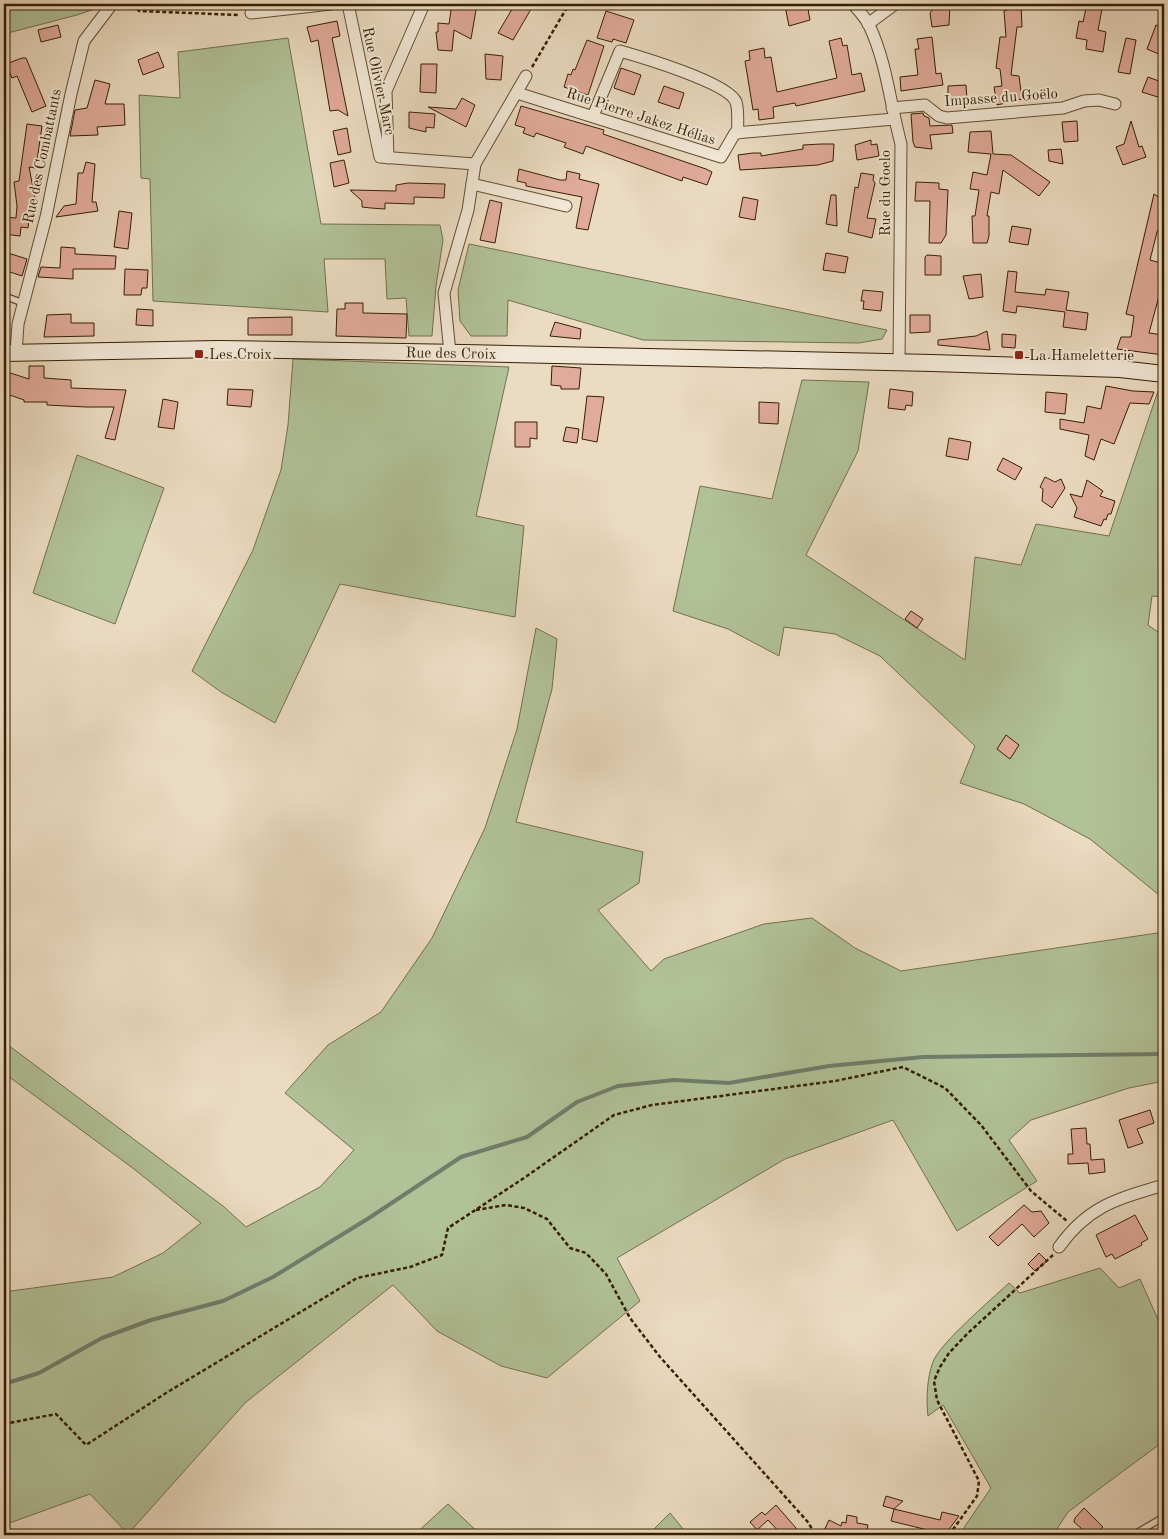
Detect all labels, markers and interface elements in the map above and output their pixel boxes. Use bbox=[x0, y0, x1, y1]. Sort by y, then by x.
street label: Rue Olivier Marc bbox=[359, 26, 396, 137]
street label: Rue Pierre Jakez Hélias bbox=[564, 86, 717, 149]
street label: Rue des Combattants bbox=[22, 87, 65, 225]
street label: Impasse du Goëlo bbox=[944, 87, 1058, 110]
street label: Rue du Goelo bbox=[879, 150, 894, 236]
street label: Rue des Croix bbox=[405, 346, 497, 363]
marker: Les Croix bbox=[193, 348, 205, 360]
place label: Les Croix bbox=[209, 348, 272, 363]
marker: La Hameletterie bbox=[1013, 349, 1025, 361]
place label: La Hameletterie bbox=[1029, 349, 1134, 364]

